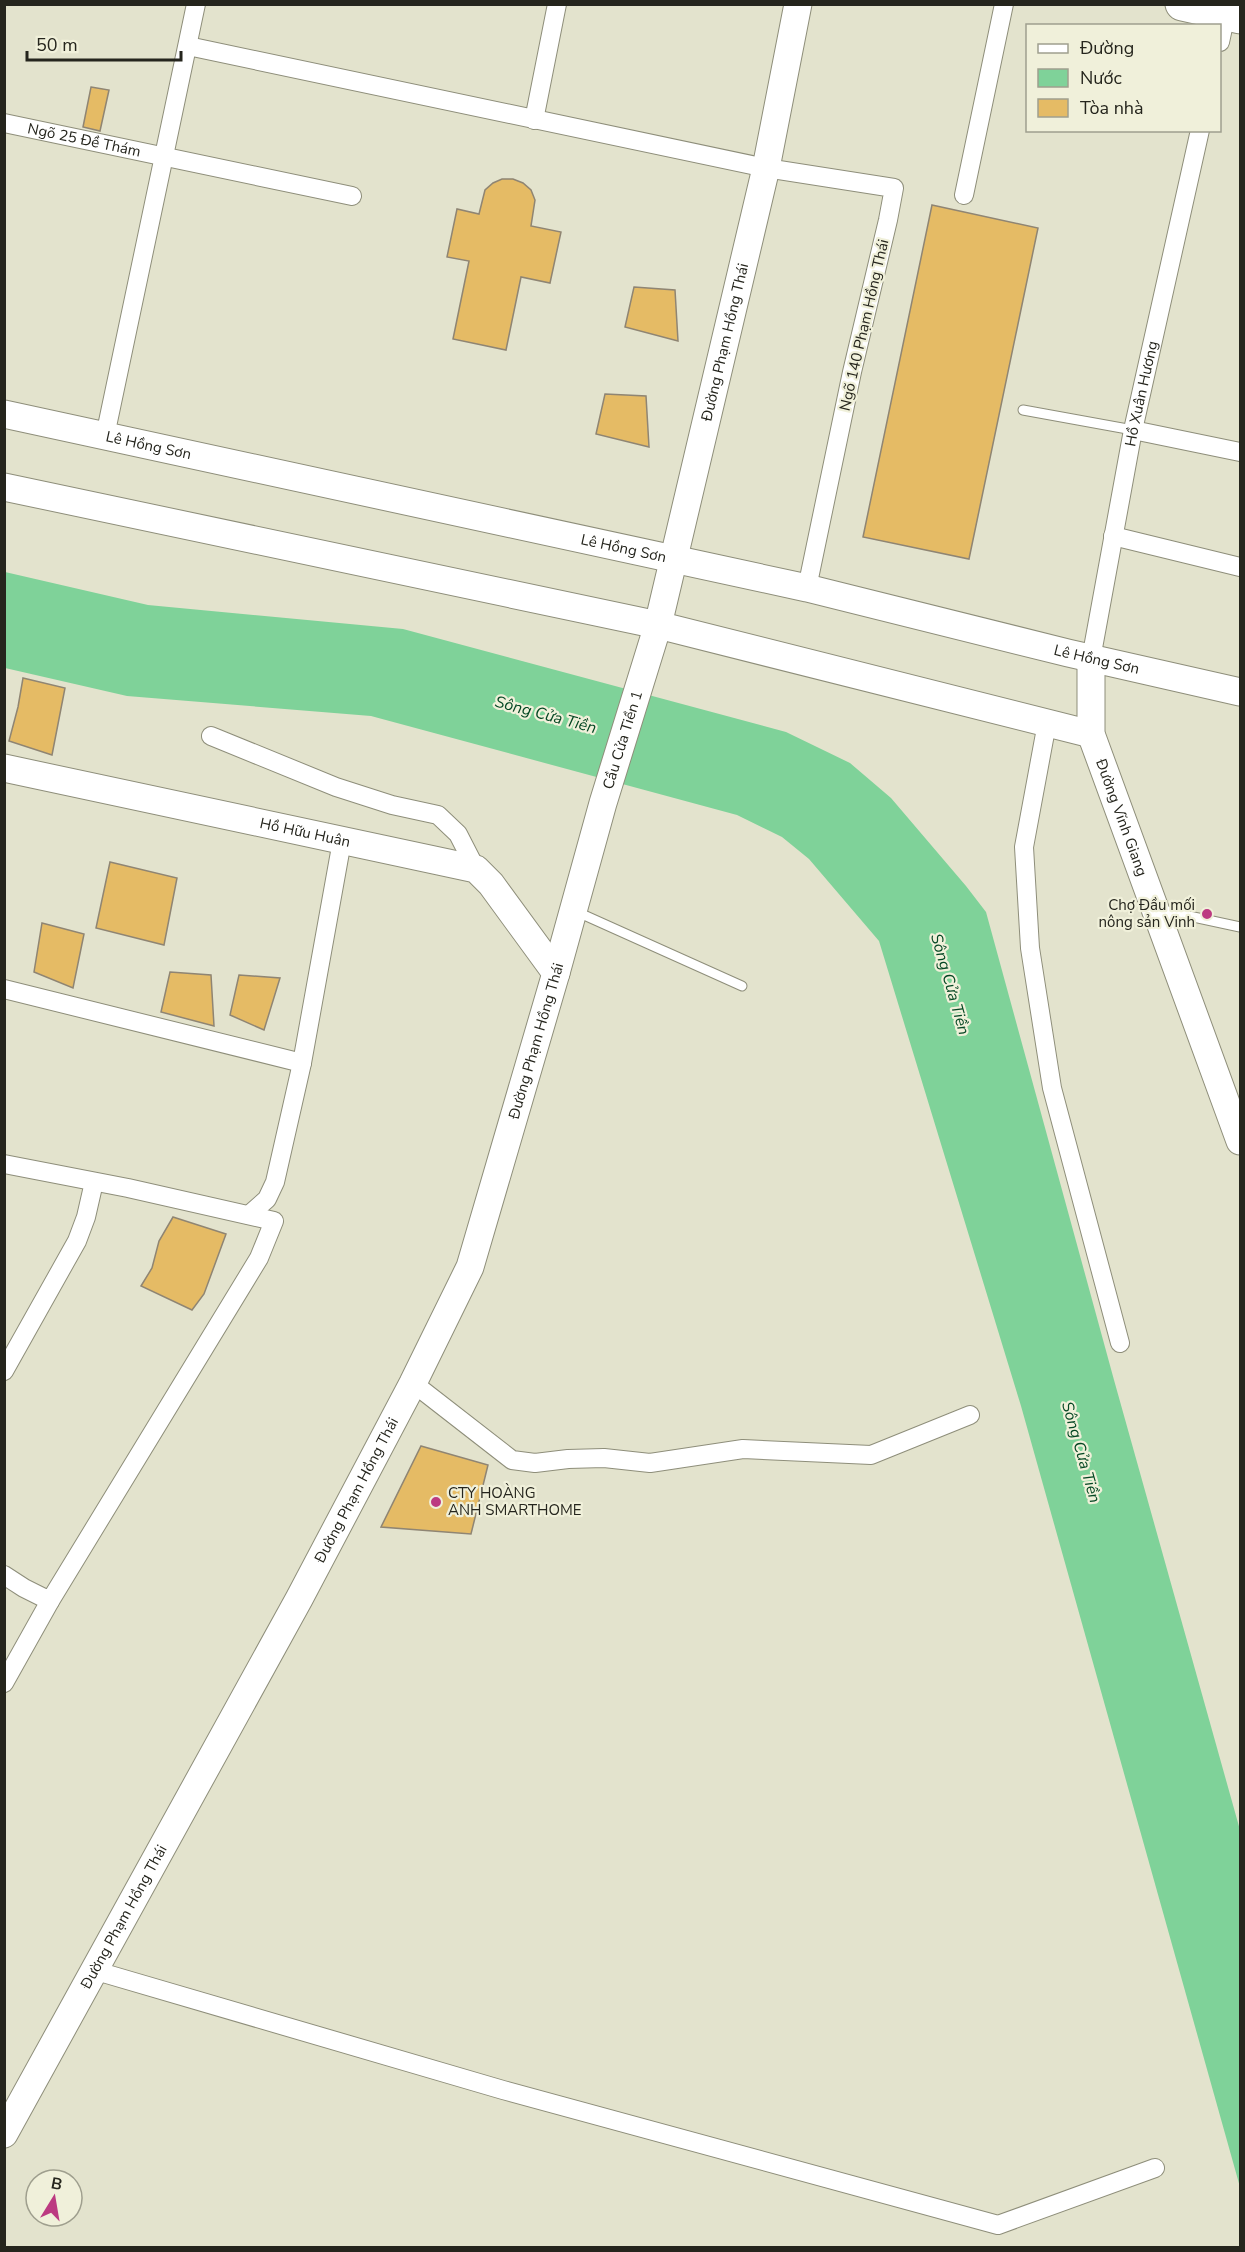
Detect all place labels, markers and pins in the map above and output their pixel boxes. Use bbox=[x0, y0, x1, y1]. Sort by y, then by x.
place label: Chợ Đầu mối nông sản Vinh bbox=[1099, 895, 1195, 932]
marker: Chợ Đầu mối nông sản Vinh bbox=[1200, 907, 1214, 921]
place label: CTY HOÀNG ANH SMARTHOME bbox=[448, 1483, 582, 1520]
marker: CTY HOÀNG ANH SMARTHOME bbox=[429, 1495, 443, 1509]

